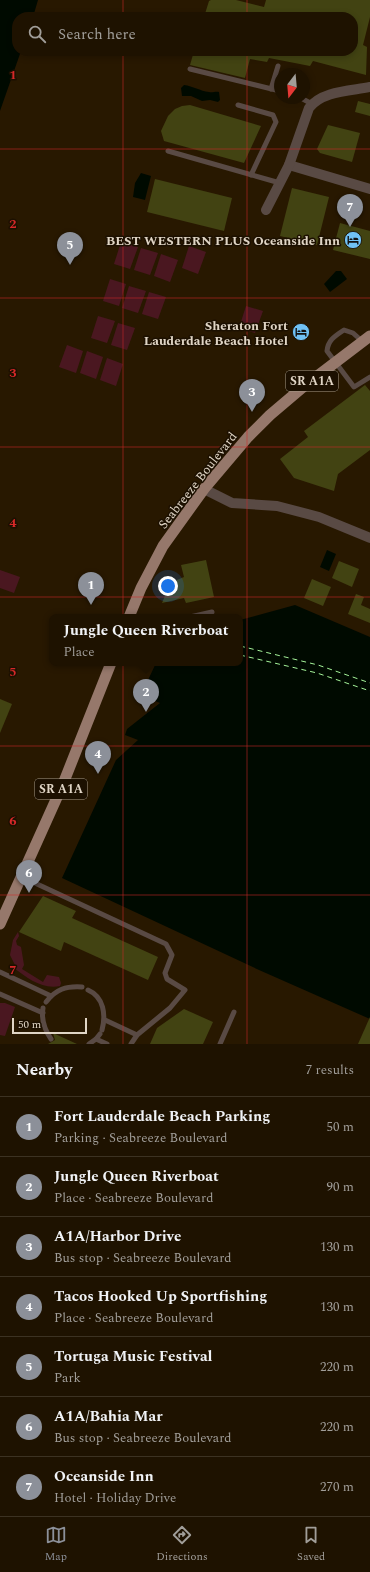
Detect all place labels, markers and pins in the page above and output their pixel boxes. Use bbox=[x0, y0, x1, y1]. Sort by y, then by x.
pin: 7 bbox=[337, 194, 363, 227]
hotel icon: BEST WESTERN PLUS Oceanside Inn bbox=[343, 230, 363, 250]
place label: BEST WESTERN PLUS Oceanside Inn bbox=[106, 231, 340, 251]
pin: 5 bbox=[57, 232, 83, 265]
place label: Sheraton Fort Lauderdale Beach Hotel bbox=[144, 316, 288, 351]
hotel icon: Sheraton Fort Lauderdale Beach Hotel bbox=[291, 322, 311, 342]
pin: 3 bbox=[239, 379, 265, 412]
pin: 1 bbox=[78, 572, 104, 605]
pin: 2 bbox=[133, 679, 159, 712]
pin: 4 bbox=[85, 741, 111, 774]
pin: 6 bbox=[16, 860, 42, 893]

